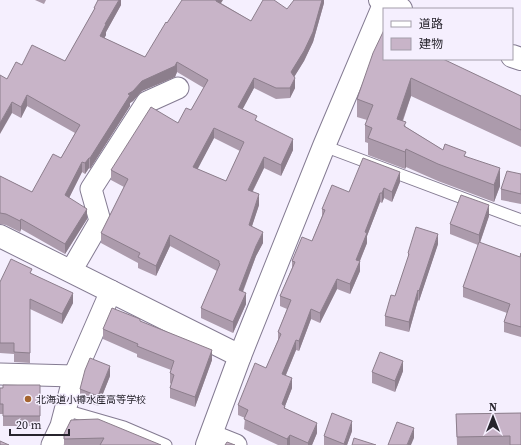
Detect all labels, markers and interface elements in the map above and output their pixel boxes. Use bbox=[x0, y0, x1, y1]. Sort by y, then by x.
legend bbox=[383, 8, 513, 60]
text: 道路 bbox=[419, 16, 443, 32]
text: 建物 bbox=[419, 36, 443, 52]
place label: 北海道小樽水産高等学校 bbox=[36, 393, 146, 406]
marker: 北海道小樽水産高等学校 bbox=[23, 394, 33, 404]
north arrow bbox=[473, 397, 513, 437]
text: N bbox=[489, 400, 497, 415]
scale bar bbox=[10, 411, 69, 437]
text: 20 m bbox=[16, 417, 42, 433]

